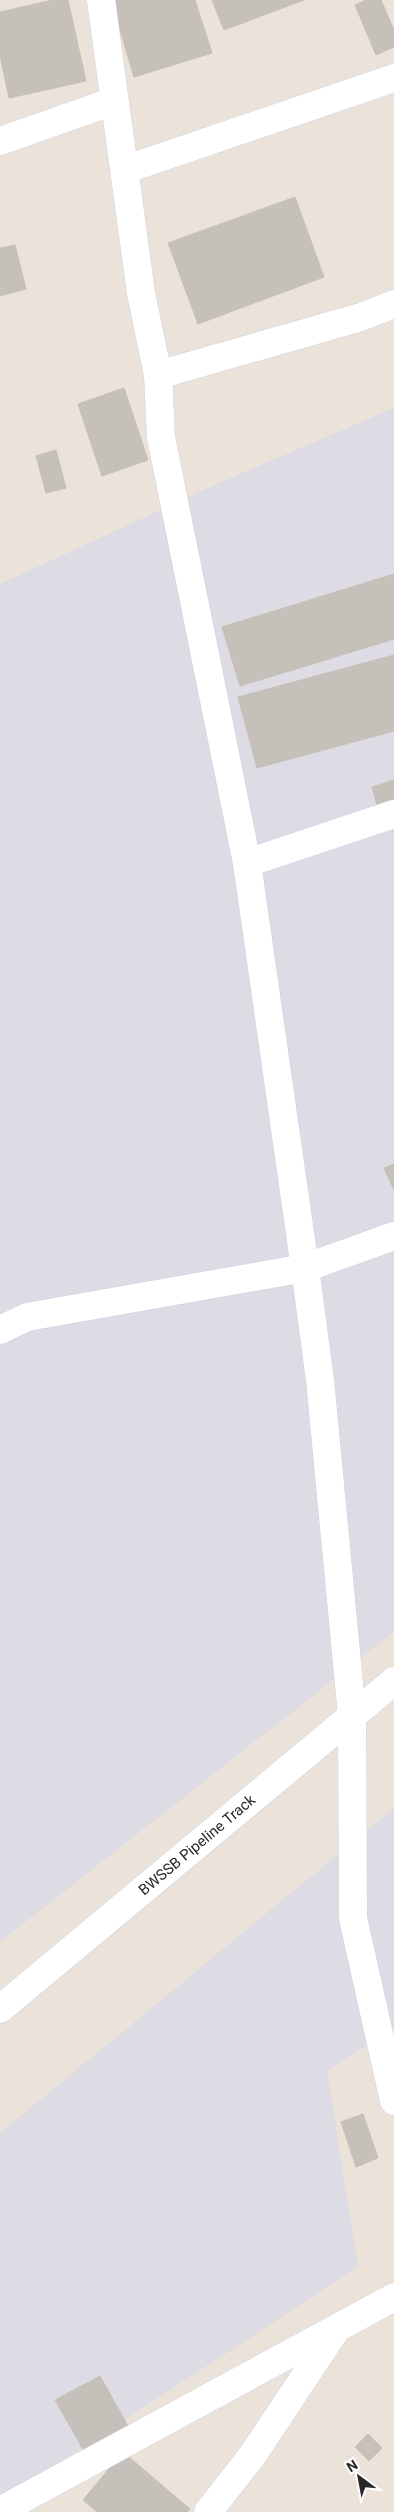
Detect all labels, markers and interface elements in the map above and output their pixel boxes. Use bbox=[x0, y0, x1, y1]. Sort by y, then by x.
street label: BWSSB Pipeline Track bbox=[135, 1791, 259, 1899]
north arrow bbox=[334, 2452, 384, 2502]
text: N bbox=[344, 2457, 361, 2475]

